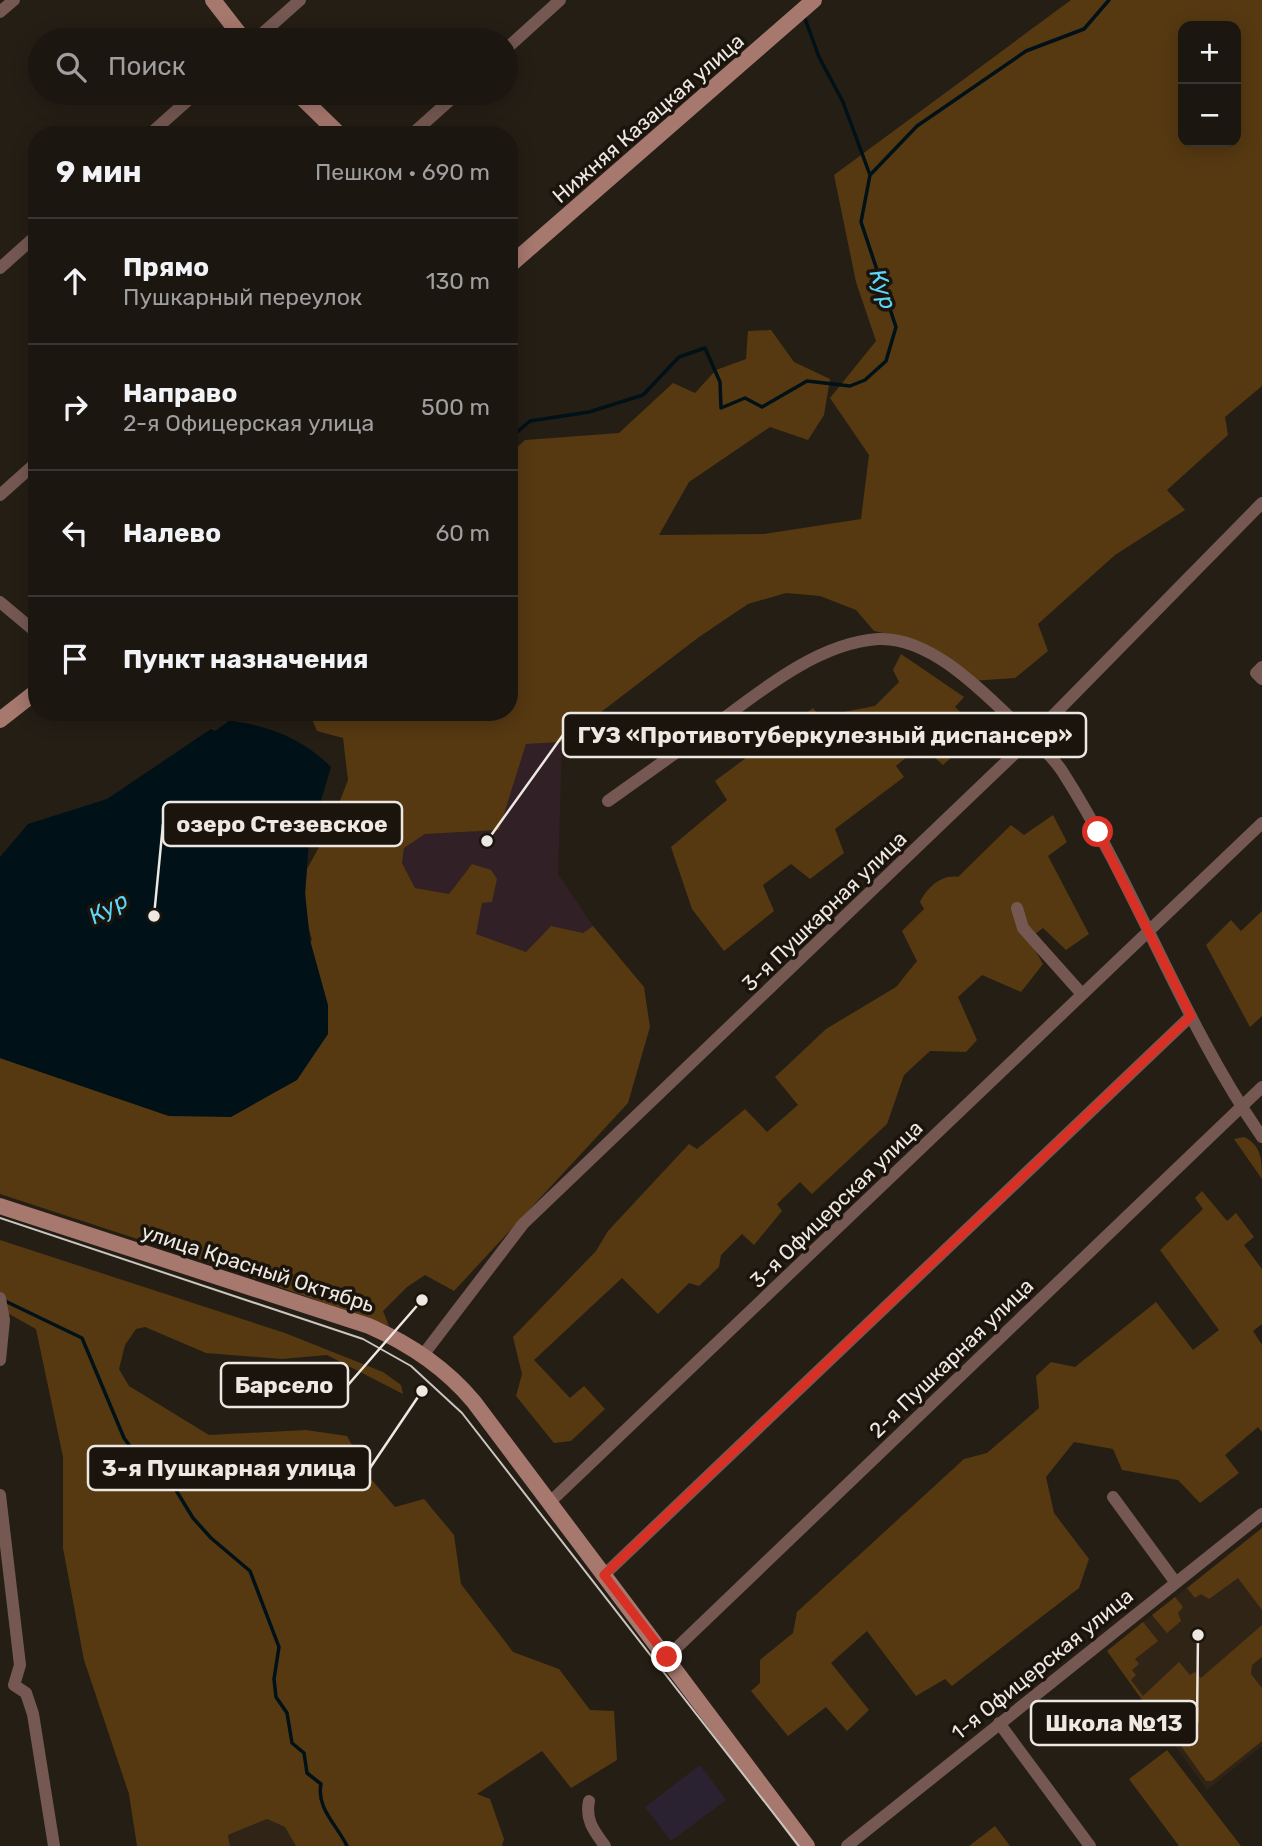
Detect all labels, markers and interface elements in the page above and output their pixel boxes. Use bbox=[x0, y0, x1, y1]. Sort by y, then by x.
map controls bbox=[1178, 21, 1241, 147]
button: + bbox=[1178, 21, 1241, 84]
search box bbox=[28, 28, 518, 105]
street label: Нижняя Казацкая улица bbox=[547, 28, 749, 208]
icon: search bbox=[52, 48, 90, 86]
text: Поиск bbox=[108, 51, 186, 82]
button: − bbox=[1178, 84, 1241, 147]
text: 9 мин bbox=[56, 154, 142, 190]
text: Пешком · 690 m bbox=[315, 158, 490, 186]
text: Прямо bbox=[123, 252, 209, 283]
icon: ahead bbox=[56, 262, 94, 300]
water label: Кур bbox=[863, 265, 903, 313]
text: 130 m bbox=[426, 267, 490, 295]
text: Пушкарный переулок bbox=[123, 283, 362, 311]
text: Направо bbox=[123, 378, 237, 409]
icon: right bbox=[56, 388, 94, 426]
text: 500 m bbox=[421, 393, 490, 421]
text: 2-я Офицерская улица bbox=[123, 409, 374, 437]
icon: left bbox=[56, 514, 94, 552]
text: Налево bbox=[123, 518, 221, 549]
text: 60 m bbox=[435, 519, 490, 547]
icon: arrive bbox=[56, 640, 94, 678]
text: Пункт назначения bbox=[123, 644, 368, 675]
callout: ГУЗ «Противотуберкулезный диспансер» bbox=[563, 713, 1086, 757]
text: ГУЗ «Противотуберкулезный диспансер» bbox=[578, 721, 1072, 749]
callout: озеро Стезевское bbox=[163, 802, 402, 846]
text: озеро Стезевское bbox=[176, 810, 388, 838]
route start bbox=[1082, 816, 1113, 847]
street label: 3-я Пушкарная улица bbox=[736, 826, 912, 996]
water label: Кур bbox=[84, 886, 133, 930]
street label: 3-я Офицерская улица bbox=[745, 1115, 927, 1293]
street label: улица Красный Октябрь bbox=[138, 1219, 378, 1317]
street label: 2-я Пушкарная улица bbox=[864, 1273, 1038, 1443]
callout: Барсело bbox=[221, 1363, 348, 1407]
text: Барсело bbox=[235, 1371, 333, 1399]
callout: 3-я Пушкарная улица bbox=[88, 1446, 370, 1490]
text: 3-я Пушкарная улица bbox=[102, 1454, 356, 1482]
street label: 1-я Офицерская улица bbox=[946, 1583, 1138, 1745]
route end bbox=[651, 1641, 682, 1672]
callout: Школа №13 bbox=[1031, 1701, 1197, 1745]
text: Школа №13 bbox=[1045, 1709, 1183, 1737]

